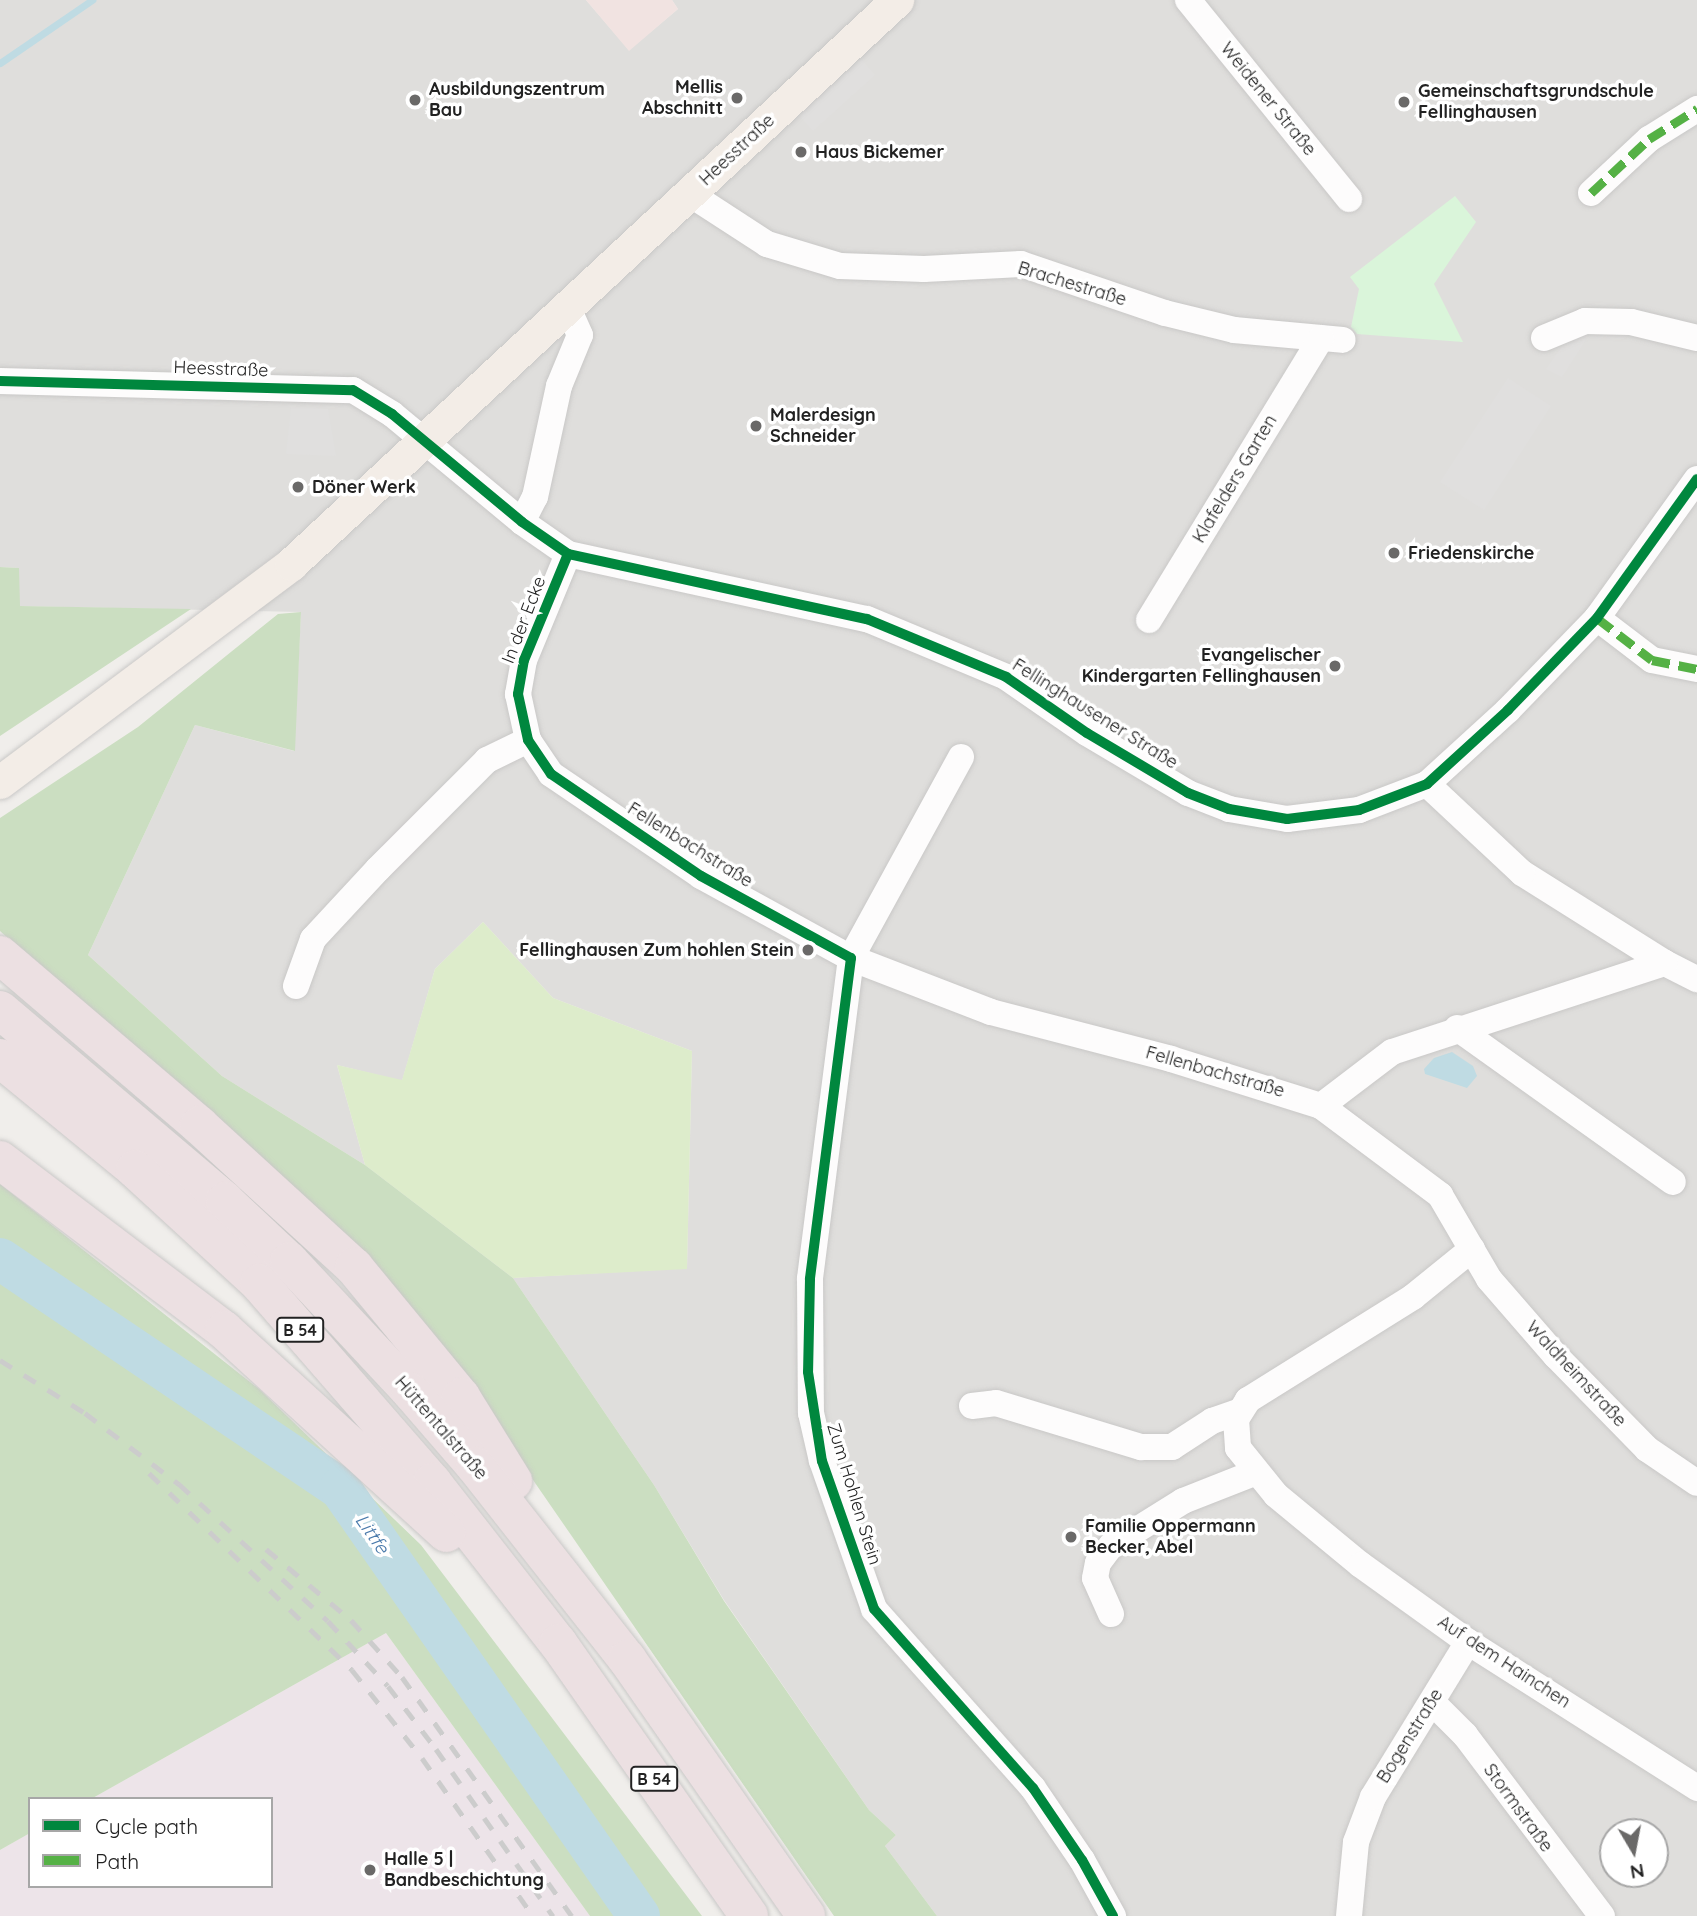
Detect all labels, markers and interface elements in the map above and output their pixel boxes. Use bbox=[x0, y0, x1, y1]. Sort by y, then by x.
street label: Weidener Straße bbox=[1216, 38, 1320, 160]
place label: Mellis Abschnitt bbox=[642, 77, 723, 119]
place label: Ausbildungszentrum Bau bbox=[429, 79, 605, 122]
place label: Gemeinschaftsgrundschule Fellinghausen bbox=[1418, 81, 1654, 124]
marker: Mellis Abschnitt bbox=[729, 90, 745, 106]
marker: Ausbildungszentrum Bau bbox=[407, 92, 423, 108]
marker: Gemeinschaftsgrundschule Fellinghausen bbox=[1396, 94, 1412, 110]
street label: Heesstraße bbox=[695, 110, 779, 190]
place label: Haus Bickemer bbox=[815, 141, 944, 163]
marker: Haus Bickemer bbox=[793, 144, 809, 160]
street label: Brachestraße bbox=[1015, 257, 1129, 311]
street label: Heesstraße bbox=[173, 357, 269, 381]
place label: Malerdesign Schneider bbox=[770, 405, 876, 448]
street label: Klafelders Garten bbox=[1188, 411, 1282, 547]
marker: Malerdesign Schneider bbox=[748, 418, 764, 434]
place label: Döner Werk bbox=[312, 476, 416, 498]
marker: Döner Werk bbox=[290, 479, 306, 495]
place label: Friedenskirche bbox=[1408, 542, 1534, 564]
marker: Friedenskirche bbox=[1386, 545, 1402, 561]
street label: In der Ecke bbox=[498, 573, 550, 667]
place label: Evangelischer Kindergarten Fellinghausen bbox=[1082, 645, 1321, 688]
street label: Fellinghausener Straße bbox=[1008, 654, 1182, 774]
marker: Evangelischer Kindergarten Fellinghausen bbox=[1327, 658, 1343, 674]
street label: Fellenbachstraße bbox=[623, 798, 757, 892]
place label: Fellinghausen Zum hohlen Stein bbox=[519, 939, 794, 961]
marker: Fellinghausen Zum hohlen Stein bbox=[800, 942, 816, 958]
street label: Fellenbachstraße bbox=[1143, 1042, 1287, 1102]
street label: Waldheimstraße bbox=[1521, 1317, 1631, 1431]
road number: B 54 bbox=[276, 1318, 324, 1342]
street label: Hüttentalstraße bbox=[390, 1372, 492, 1484]
street label: Zum Hohlen Stein bbox=[822, 1420, 886, 1568]
water label: Littfe bbox=[350, 1510, 394, 1558]
place label: Familie Oppermann Becker, Abel bbox=[1085, 1516, 1256, 1558]
marker: Familie Oppermann Becker, Abel bbox=[1063, 1529, 1079, 1545]
street label: Auf dem Hainchen bbox=[1434, 1611, 1574, 1713]
street label: Bogenstraße bbox=[1372, 1685, 1448, 1787]
street label: Stormstraße bbox=[1479, 1760, 1557, 1856]
road number: B 54 bbox=[630, 1766, 678, 1792]
legend bbox=[28, 1797, 273, 1888]
text: Cycle path bbox=[95, 1813, 198, 1839]
north arrow bbox=[1599, 1818, 1669, 1888]
text: Path bbox=[95, 1848, 139, 1874]
place label: Halle 5 | Bandbeschichtung bbox=[384, 1849, 544, 1892]
text: N bbox=[1628, 1859, 1646, 1885]
marker: Halle 5 | Bandbeschichtung bbox=[362, 1862, 378, 1878]

